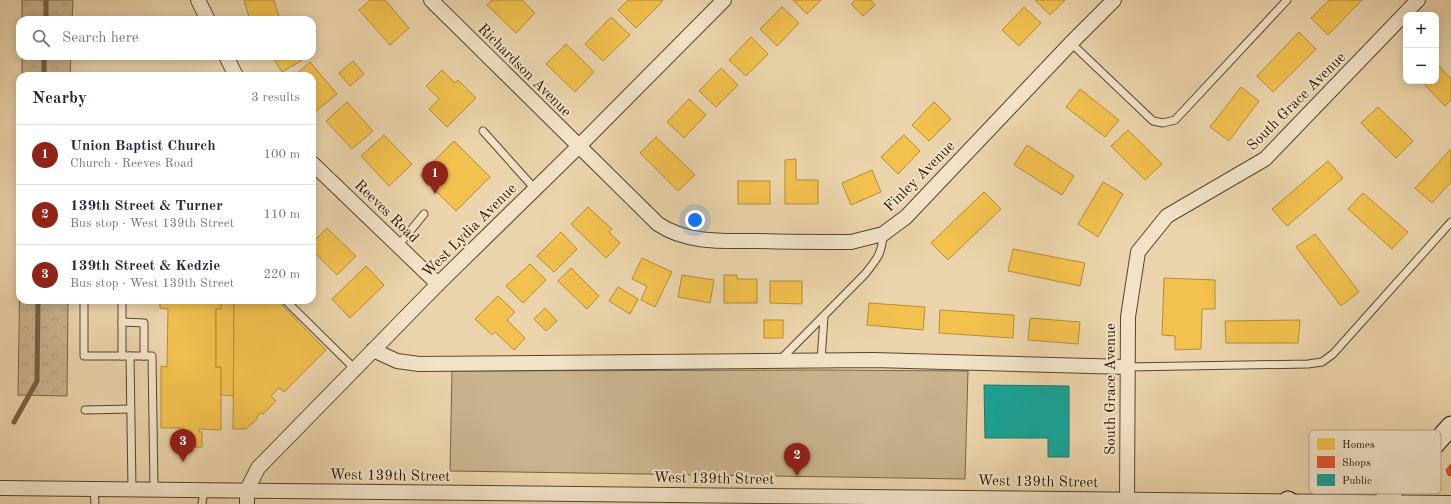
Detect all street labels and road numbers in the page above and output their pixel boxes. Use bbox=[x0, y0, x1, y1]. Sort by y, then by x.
street label: Richardson Avenue bbox=[475, 22, 573, 121]
street label: South Grace Avenue bbox=[1245, 50, 1349, 154]
street label: Finley Avenue bbox=[882, 139, 958, 215]
street label: Reeves Road bbox=[351, 178, 421, 246]
street label: West Lydia Avenue bbox=[420, 181, 520, 281]
street label: South Grace Avenue bbox=[1104, 323, 1119, 455]
street label: West 139th Street bbox=[329, 468, 451, 485]
street label: West 139th Street bbox=[653, 471, 775, 488]
street label: West 139th Street bbox=[977, 474, 1099, 491]

